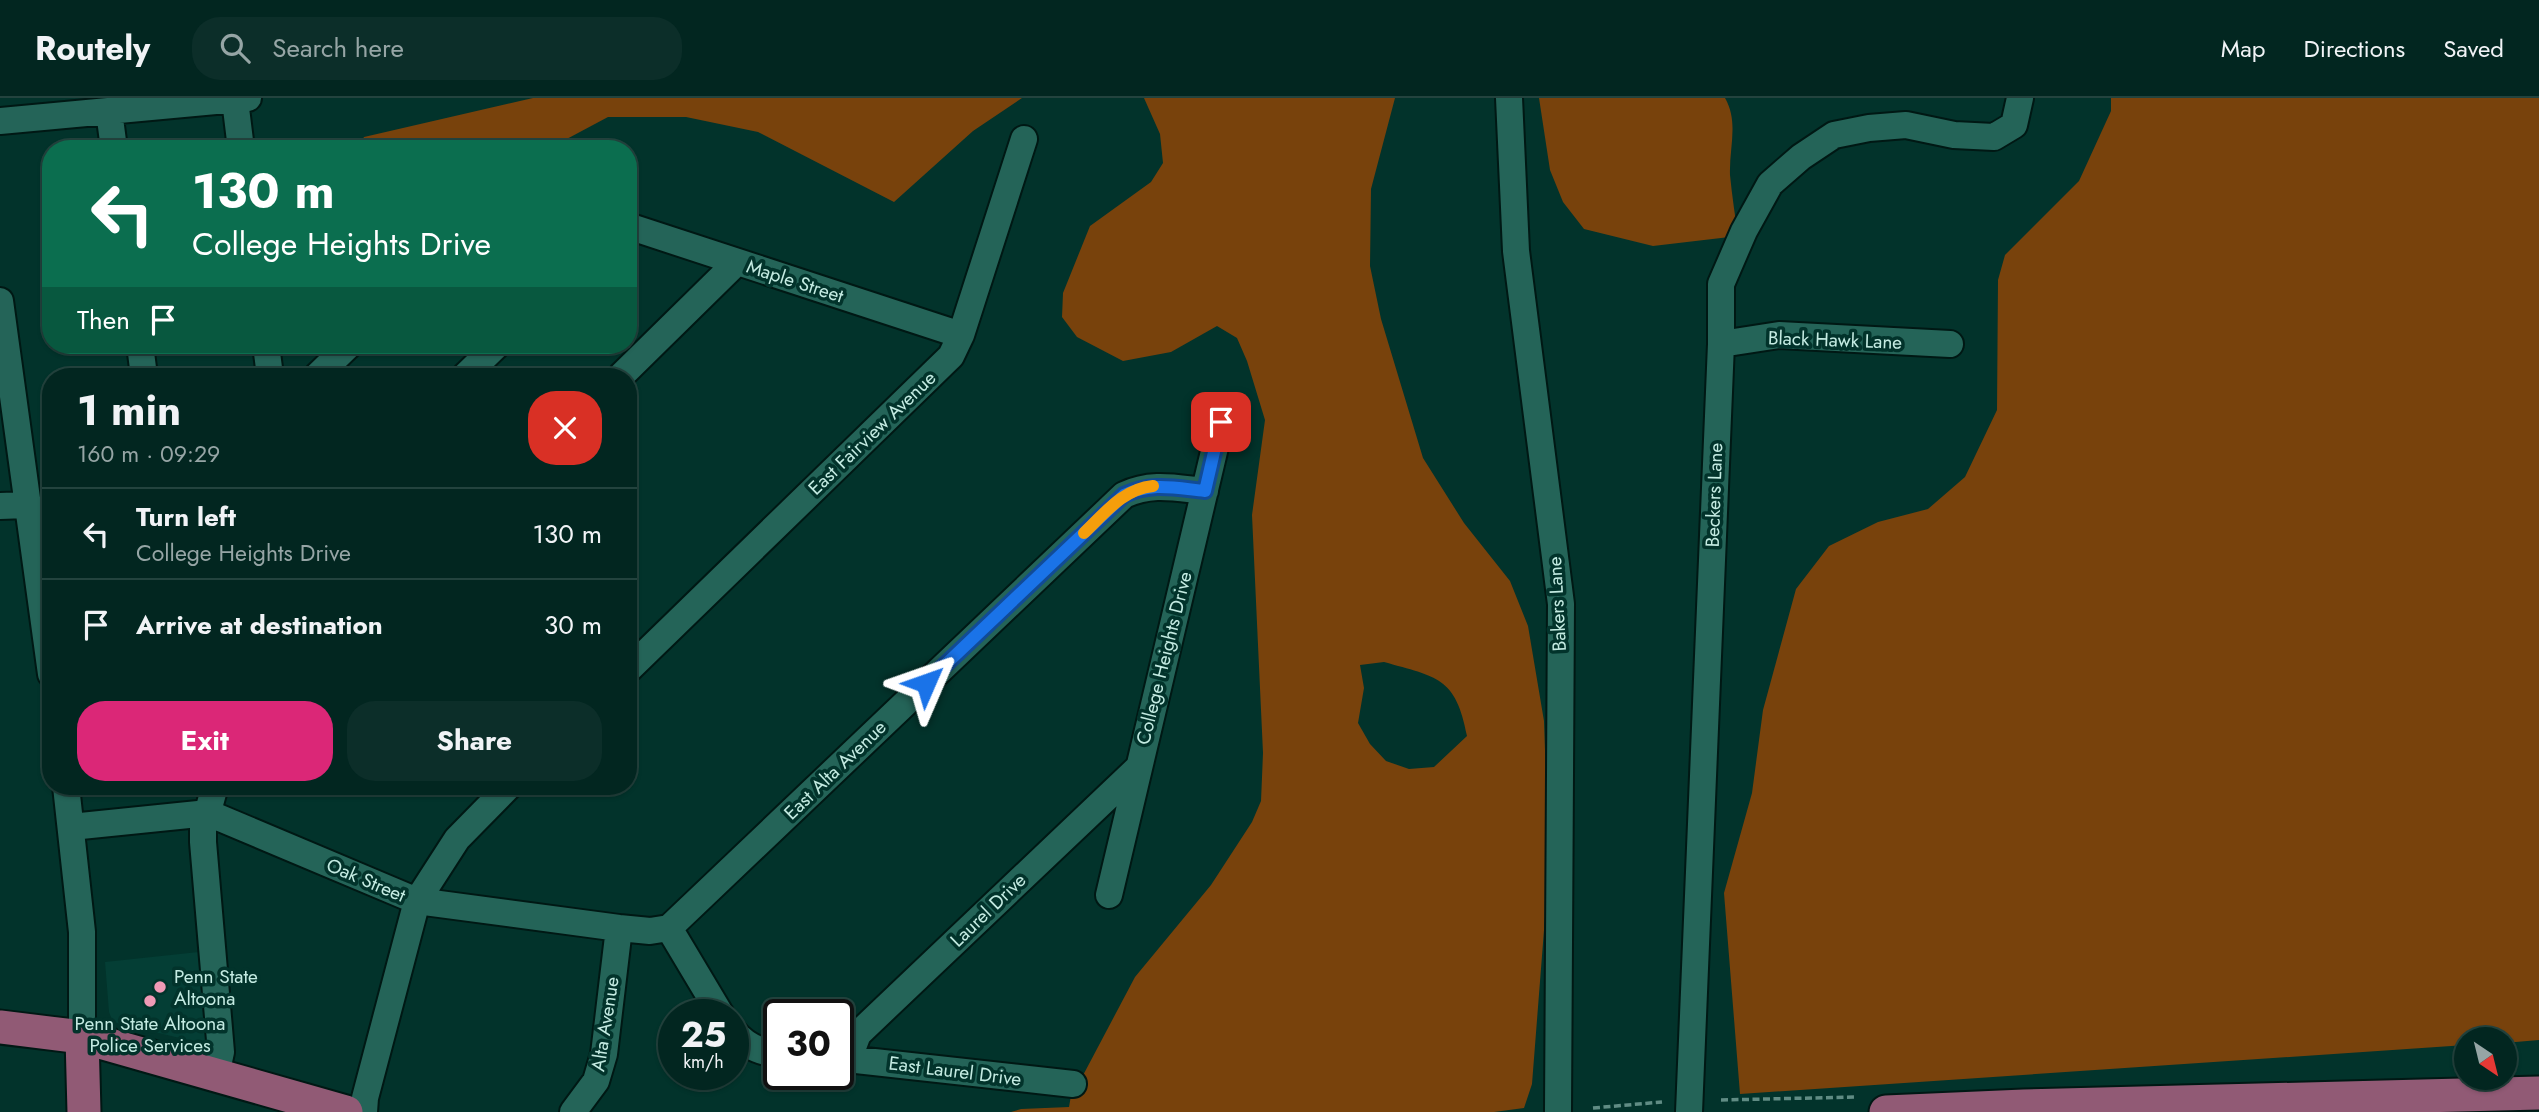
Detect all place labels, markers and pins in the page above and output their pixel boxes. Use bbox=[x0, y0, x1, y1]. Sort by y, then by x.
pin bbox=[1191, 392, 1251, 452]
place label: Penn State Altoona bbox=[174, 963, 258, 1012]
marker: Penn State Altoona bbox=[152, 979, 168, 995]
marker: Penn State Altoona Police Services bbox=[142, 993, 158, 1009]
place label: Penn State Altoona Police Services bbox=[75, 1010, 225, 1059]

